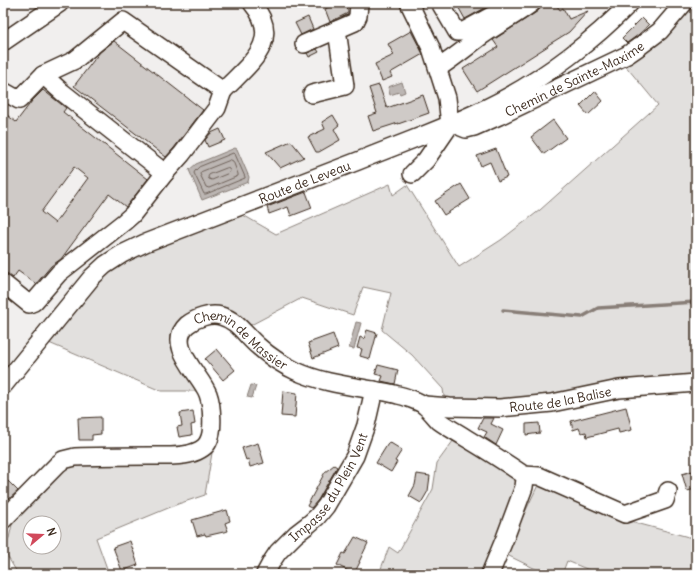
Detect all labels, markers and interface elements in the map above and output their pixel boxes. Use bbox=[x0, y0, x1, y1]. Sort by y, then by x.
street label: Chemin de Sainte-Maxime bbox=[502, 37, 647, 120]
street label: Route de Leveau bbox=[256, 156, 353, 207]
street label: Chemin de Massier bbox=[191, 307, 291, 374]
street label: Route de la Balise bbox=[508, 382, 613, 416]
street label: Impasse du Plein Vent bbox=[285, 430, 371, 545]
north arrow bbox=[22, 515, 62, 555]
text: N bbox=[44, 526, 59, 538]

